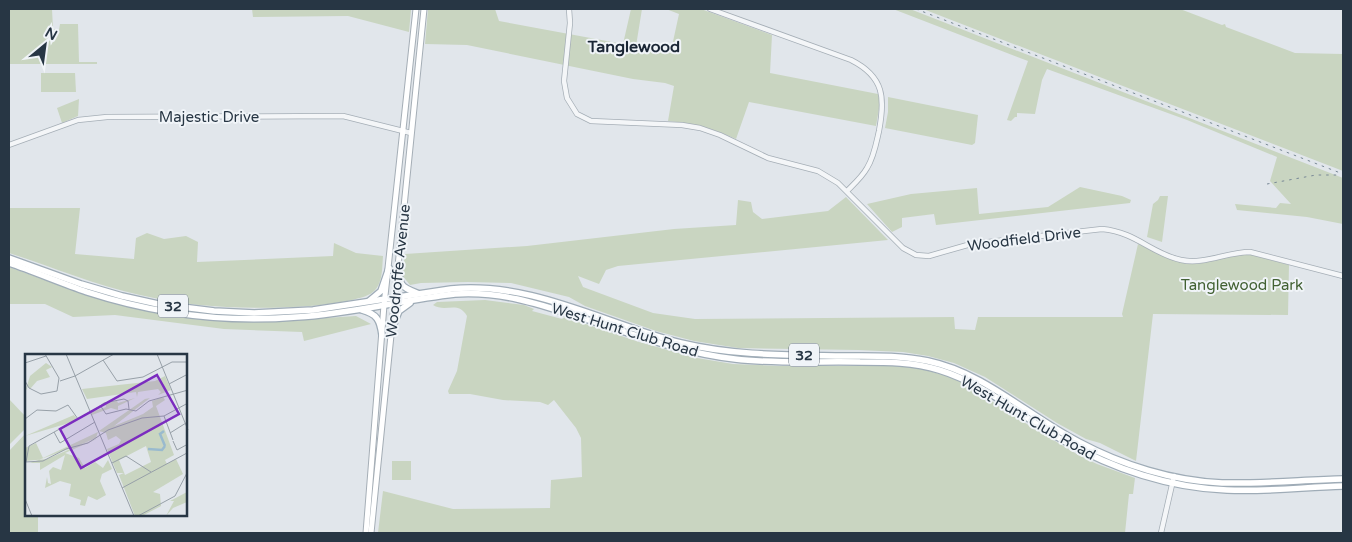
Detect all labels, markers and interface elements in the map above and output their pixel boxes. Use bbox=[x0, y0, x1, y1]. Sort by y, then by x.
north arrow bbox=[20, 20, 70, 70]
text: N bbox=[42, 24, 60, 44]
district label: Tanglewood bbox=[587, 37, 680, 57]
street label: Majestic Drive bbox=[159, 108, 259, 126]
street label: Woodroffe Avenue bbox=[382, 203, 414, 339]
street label: Woodfield Drive bbox=[966, 223, 1082, 255]
park label: Tanglewood Park bbox=[1181, 276, 1303, 294]
road number: 32 bbox=[158, 294, 188, 318]
street label: West Hunt Club Road bbox=[549, 299, 701, 361]
road number: 32 bbox=[789, 344, 819, 366]
inset map bbox=[25, 354, 188, 517]
street label: West Hunt Club Road bbox=[957, 372, 1099, 464]

